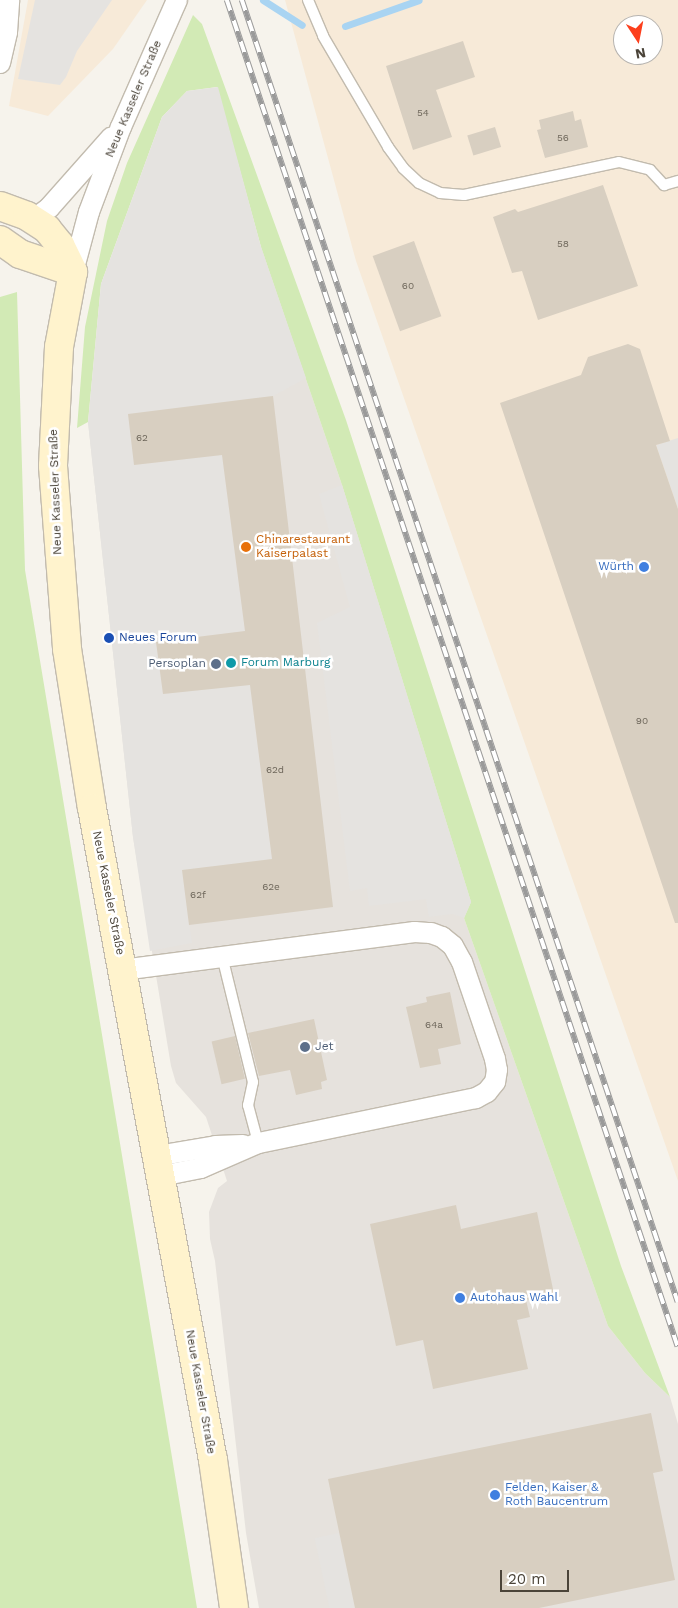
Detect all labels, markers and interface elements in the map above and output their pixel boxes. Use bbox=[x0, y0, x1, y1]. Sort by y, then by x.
north arrow bbox=[613, 15, 663, 65]
street label: Neue Kasseler Straße bbox=[103, 38, 165, 160]
text: N bbox=[634, 45, 647, 63]
house number: 54 bbox=[417, 107, 429, 119]
house number: 56 bbox=[557, 132, 569, 144]
house number: 58 bbox=[557, 238, 569, 250]
house number: 60 bbox=[402, 280, 414, 292]
street label: Neue Kasseler Straße bbox=[47, 429, 65, 555]
house number: 62 bbox=[136, 432, 148, 444]
place label: Chinarestaurant Kaiserpalast bbox=[256, 533, 350, 561]
marker: Chinarestaurant Kaiserpalast bbox=[240, 541, 252, 553]
place label: Würth bbox=[598, 560, 634, 574]
marker: Würth bbox=[638, 561, 650, 573]
place label: Neues Forum bbox=[119, 631, 197, 645]
marker: Neues Forum bbox=[103, 632, 115, 644]
place label: Forum Marburg bbox=[241, 656, 330, 670]
place label: Persoplan bbox=[148, 657, 206, 671]
marker: Forum Marburg bbox=[225, 657, 237, 669]
marker: Persoplan bbox=[210, 658, 222, 670]
house number: 90 bbox=[636, 715, 648, 727]
house number: 62d bbox=[266, 764, 284, 776]
street label: Neue Kasseler Straße bbox=[89, 830, 127, 956]
house number: 62e bbox=[262, 881, 280, 893]
house number: 62f bbox=[190, 889, 206, 901]
house number: 64a bbox=[425, 1019, 443, 1031]
place label: Jet bbox=[315, 1040, 333, 1054]
marker: Jet bbox=[299, 1041, 311, 1053]
place label: Autohaus Wahl bbox=[470, 1291, 558, 1305]
marker: Autohaus Wahl bbox=[454, 1292, 466, 1304]
street label: Neue Kasseler Straße bbox=[182, 1329, 218, 1455]
place label: Felden, Kaiser & Roth Baucentrum bbox=[505, 1481, 608, 1509]
marker: Felden, Kaiser & Roth Baucentrum bbox=[489, 1489, 501, 1501]
scale bar bbox=[503, 1560, 572, 1592]
text: 20 m bbox=[508, 1570, 546, 1588]

